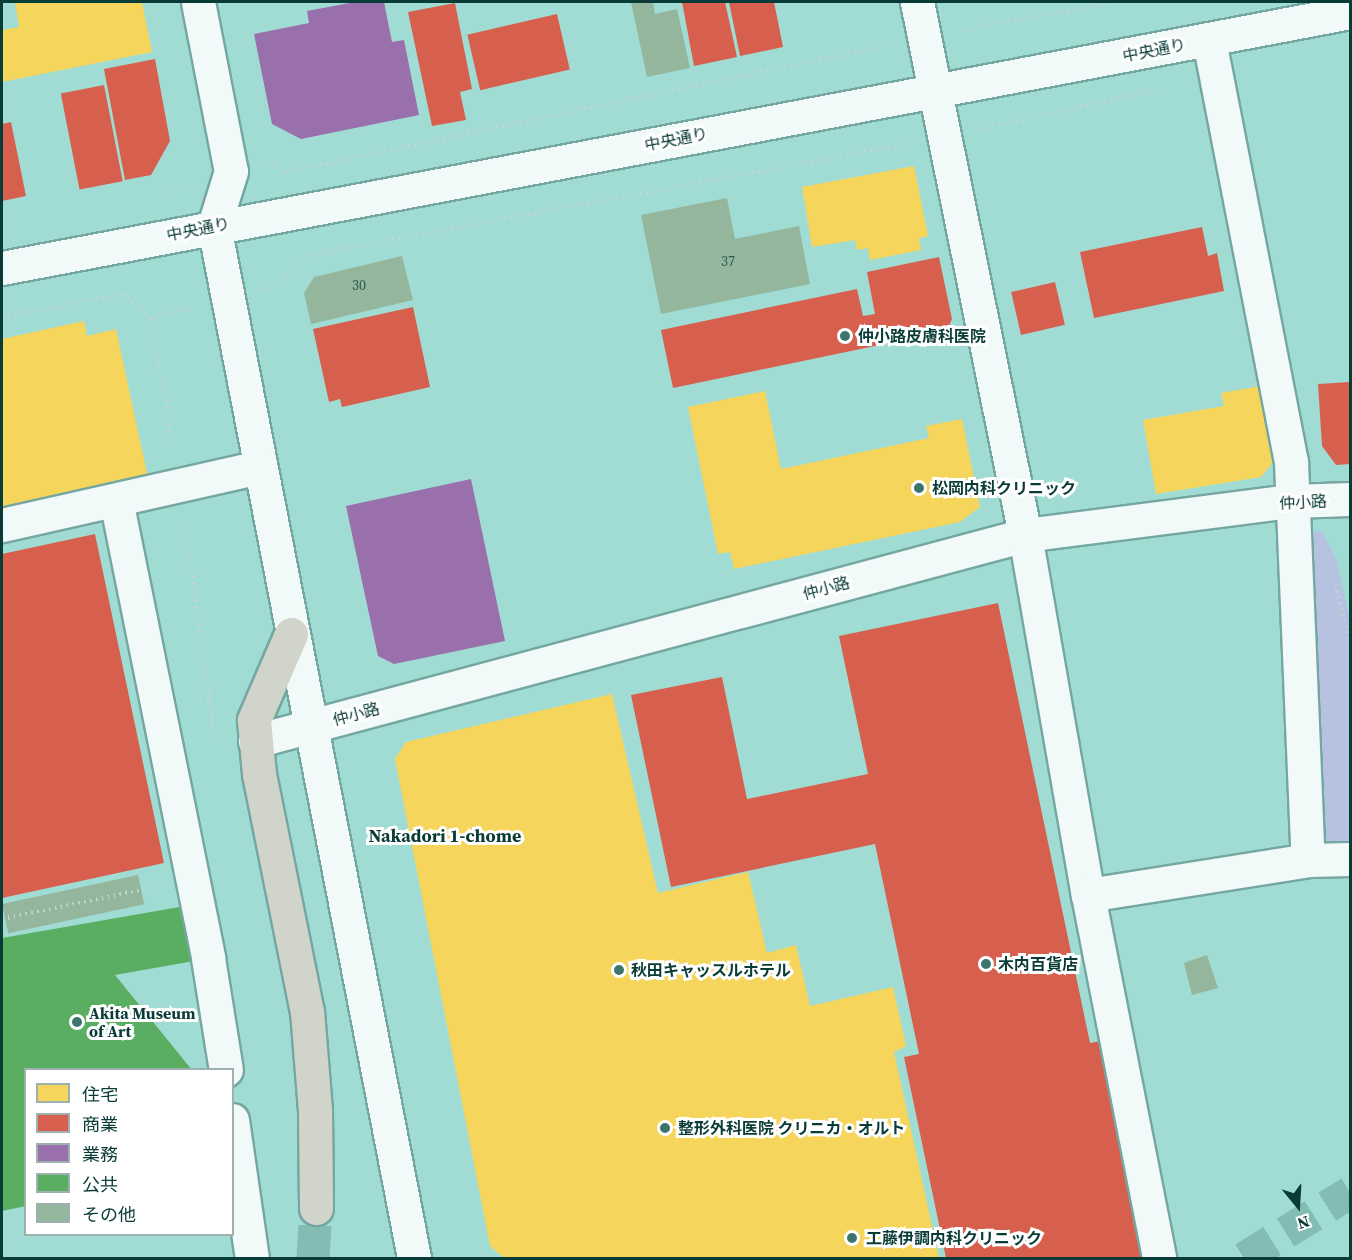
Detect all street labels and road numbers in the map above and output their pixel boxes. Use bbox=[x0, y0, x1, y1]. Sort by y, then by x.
street label: 中央通り bbox=[1121, 34, 1187, 66]
street label: 中央通り bbox=[643, 123, 709, 155]
street label: 中央通り bbox=[165, 213, 231, 245]
street label: 仲小路 bbox=[1279, 491, 1327, 513]
street label: 仲小路 bbox=[800, 573, 852, 603]
street label: 仲小路 bbox=[330, 699, 382, 729]

